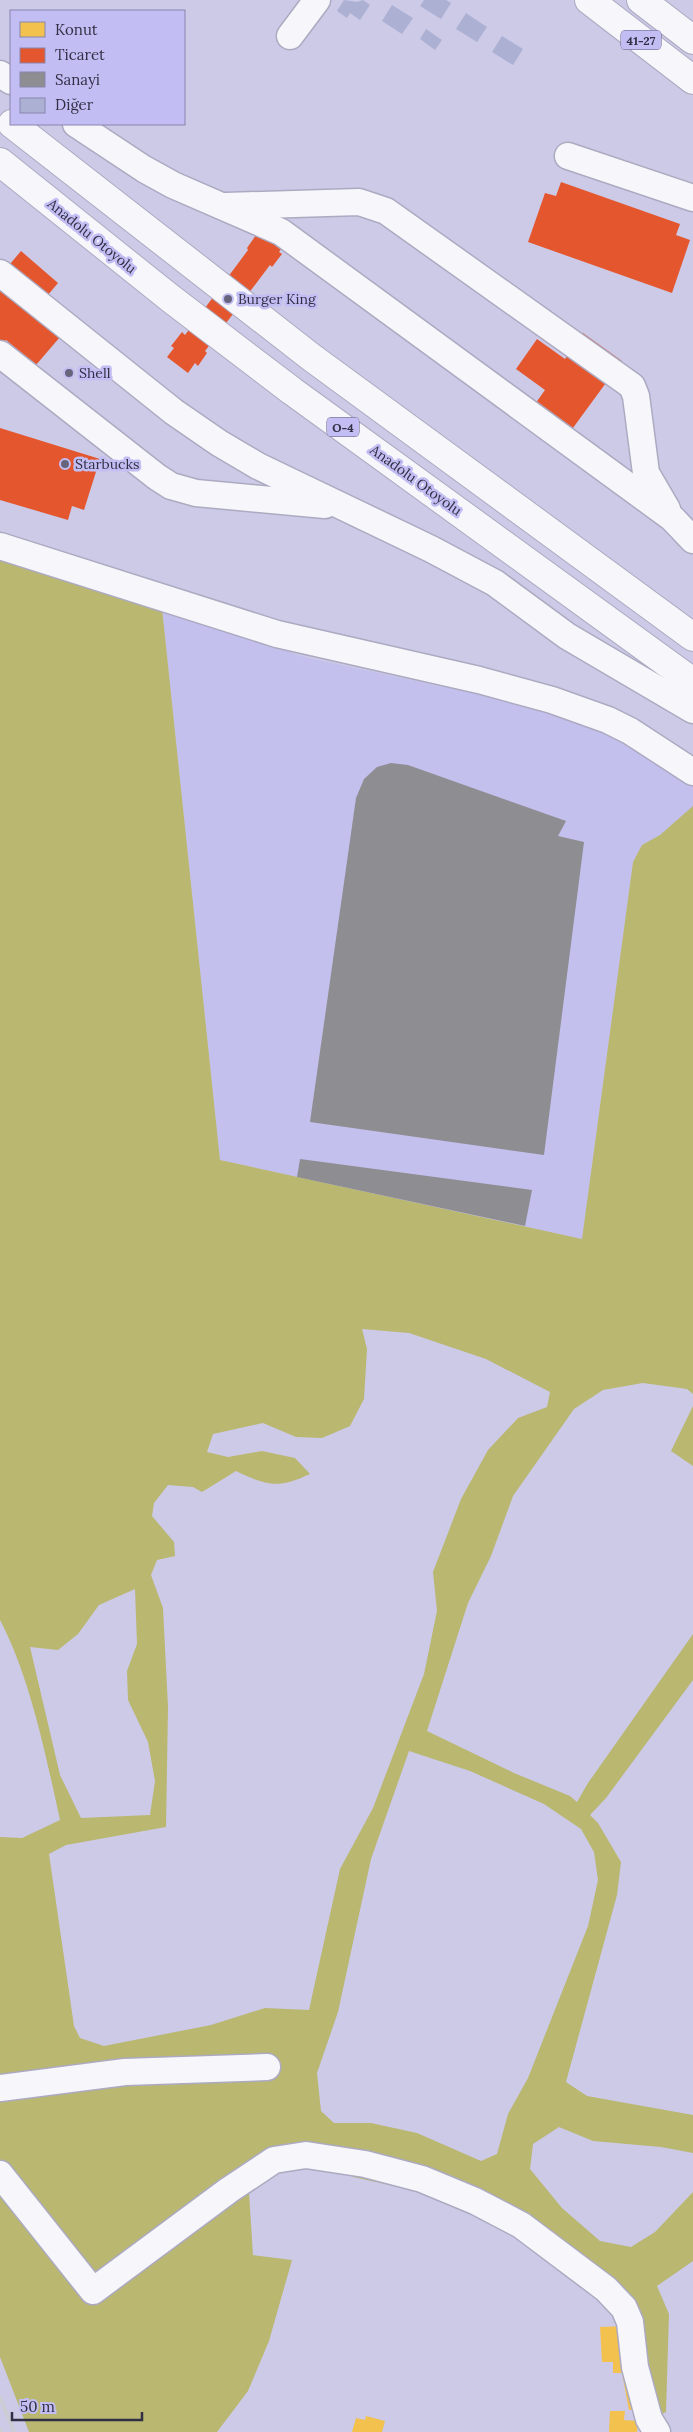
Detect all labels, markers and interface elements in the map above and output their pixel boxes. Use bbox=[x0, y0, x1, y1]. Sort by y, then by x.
legend bbox=[10, 10, 185, 125]
text: Konut bbox=[55, 20, 98, 39]
road number: 41-27 bbox=[621, 30, 661, 50]
text: Ticaret bbox=[55, 45, 105, 64]
text: Sanayi bbox=[55, 70, 100, 89]
text: Diğer bbox=[55, 95, 94, 114]
street label: Anadolu Otoyolu bbox=[43, 194, 140, 277]
place label: Burger King bbox=[238, 290, 316, 308]
marker: Burger King bbox=[222, 293, 234, 305]
place label: Shell bbox=[79, 364, 111, 382]
marker: Shell bbox=[63, 367, 75, 379]
road number: O-4 bbox=[327, 418, 359, 437]
street label: Anadolu Otoyolu bbox=[366, 440, 465, 519]
place label: Starbucks bbox=[75, 455, 139, 473]
marker: Starbucks bbox=[59, 458, 71, 470]
scale bar bbox=[12, 2390, 142, 2422]
text: 50 m bbox=[20, 2397, 55, 2416]

